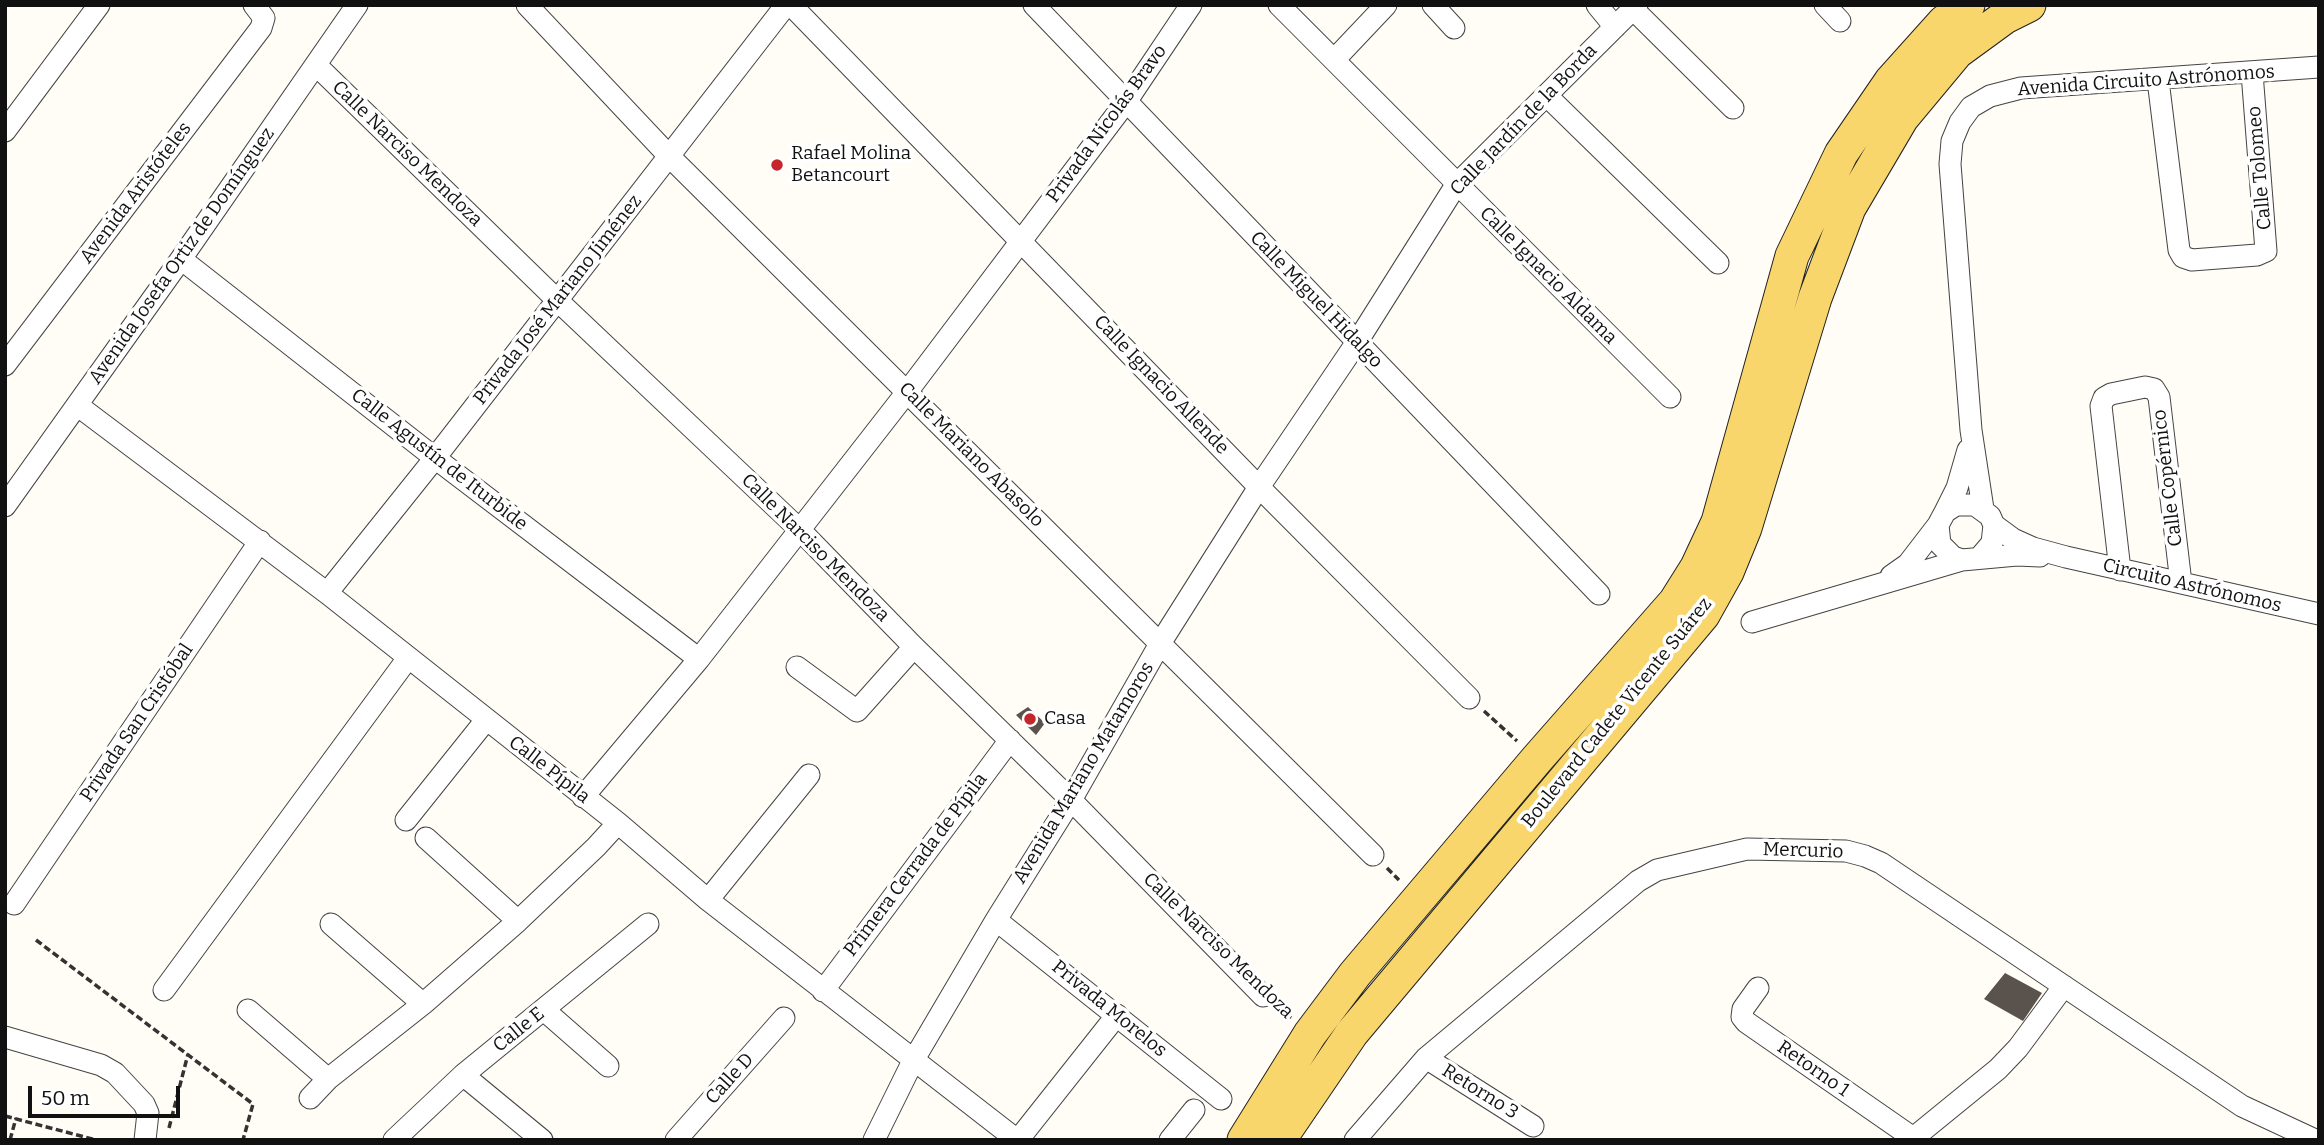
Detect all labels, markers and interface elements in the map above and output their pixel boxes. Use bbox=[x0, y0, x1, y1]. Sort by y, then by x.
street label: Calle Jardín de la Borda bbox=[1446, 40, 1602, 200]
street label: Privada Nicolás Bravo bbox=[1042, 41, 1172, 207]
street label: Avenida Circuito Astrónomos bbox=[2016, 61, 2276, 101]
street label: Calle Narciso Mendoza bbox=[327, 76, 487, 232]
street label: Calle Tolomeo bbox=[2243, 105, 2277, 231]
street label: Avenida Aristóteles bbox=[75, 118, 197, 268]
street label: Avenida Josefa Ortiz de Domínguez bbox=[84, 123, 280, 389]
place label: Rafael Molina Betancourt bbox=[791, 143, 911, 187]
marker: Rafael Molina Betancourt bbox=[769, 157, 785, 173]
street label: Privada José Mariano Jiménez bbox=[469, 191, 647, 409]
street label: Calle Ignacio Aldama bbox=[1475, 203, 1621, 349]
street label: Calle Miguel Hidalgo bbox=[1245, 227, 1387, 373]
street label: Calle Ignacio Allende bbox=[1089, 311, 1233, 459]
street label: Calle Mariano Abasolo bbox=[894, 378, 1048, 532]
street label: Calle Agustín de Iturbide bbox=[346, 384, 532, 536]
street label: Calle Copérnico bbox=[2148, 408, 2188, 548]
street label: Calle Narciso Mendoza bbox=[736, 469, 894, 627]
street label: Circuito Astrónomos bbox=[2100, 554, 2284, 618]
street label: Boulevard Cadete Vicente Suárez bbox=[1517, 593, 1717, 833]
street label: Privada San Cristóbal bbox=[76, 640, 198, 806]
street label: Avenida Mariano Matamoros bbox=[1009, 658, 1159, 888]
place label: Casa bbox=[1044, 708, 1086, 730]
marker: Casa bbox=[1022, 711, 1038, 727]
street label: Calle Pípila bbox=[504, 731, 594, 809]
street label: Primera Cerrada de Pípila bbox=[840, 769, 992, 961]
street label: Mercurio bbox=[1762, 838, 1844, 864]
street label: Calle Narciso Mendoza bbox=[1138, 868, 1298, 1024]
street label: Privada Morelos bbox=[1047, 956, 1171, 1062]
street label: Calle E bbox=[489, 1003, 549, 1057]
street label: Retorno 1 bbox=[1773, 1036, 1853, 1102]
street label: Calle D bbox=[701, 1049, 759, 1109]
street label: Retorno 3 bbox=[1438, 1060, 1522, 1124]
scale bar bbox=[32, 1072, 184, 1116]
text: 50 m bbox=[41, 1085, 90, 1111]

